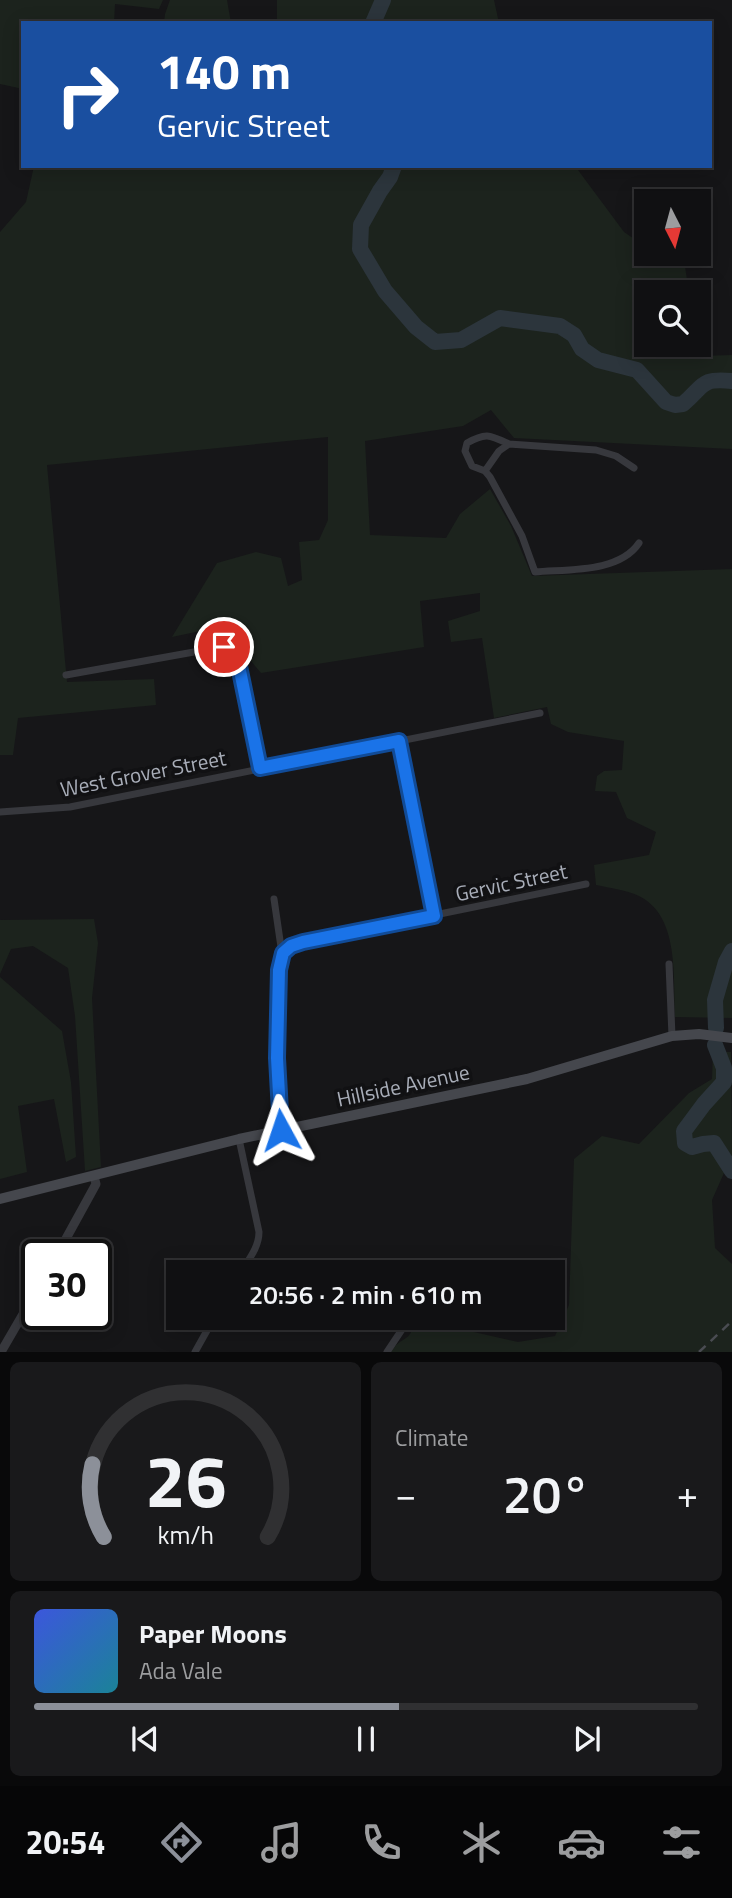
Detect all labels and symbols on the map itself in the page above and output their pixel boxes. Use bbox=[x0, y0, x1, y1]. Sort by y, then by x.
north arrow bbox=[634, 189, 710, 266]
pin bbox=[194, 617, 254, 677]
street label: West Grover Street bbox=[57, 741, 229, 805]
street label: Gervic Street bbox=[452, 854, 570, 909]
street label: Hillside Avenue bbox=[334, 1055, 472, 1115]
position arrow bbox=[244, 1093, 318, 1167]
speed limit sign: 30 bbox=[21, 1239, 112, 1330]

